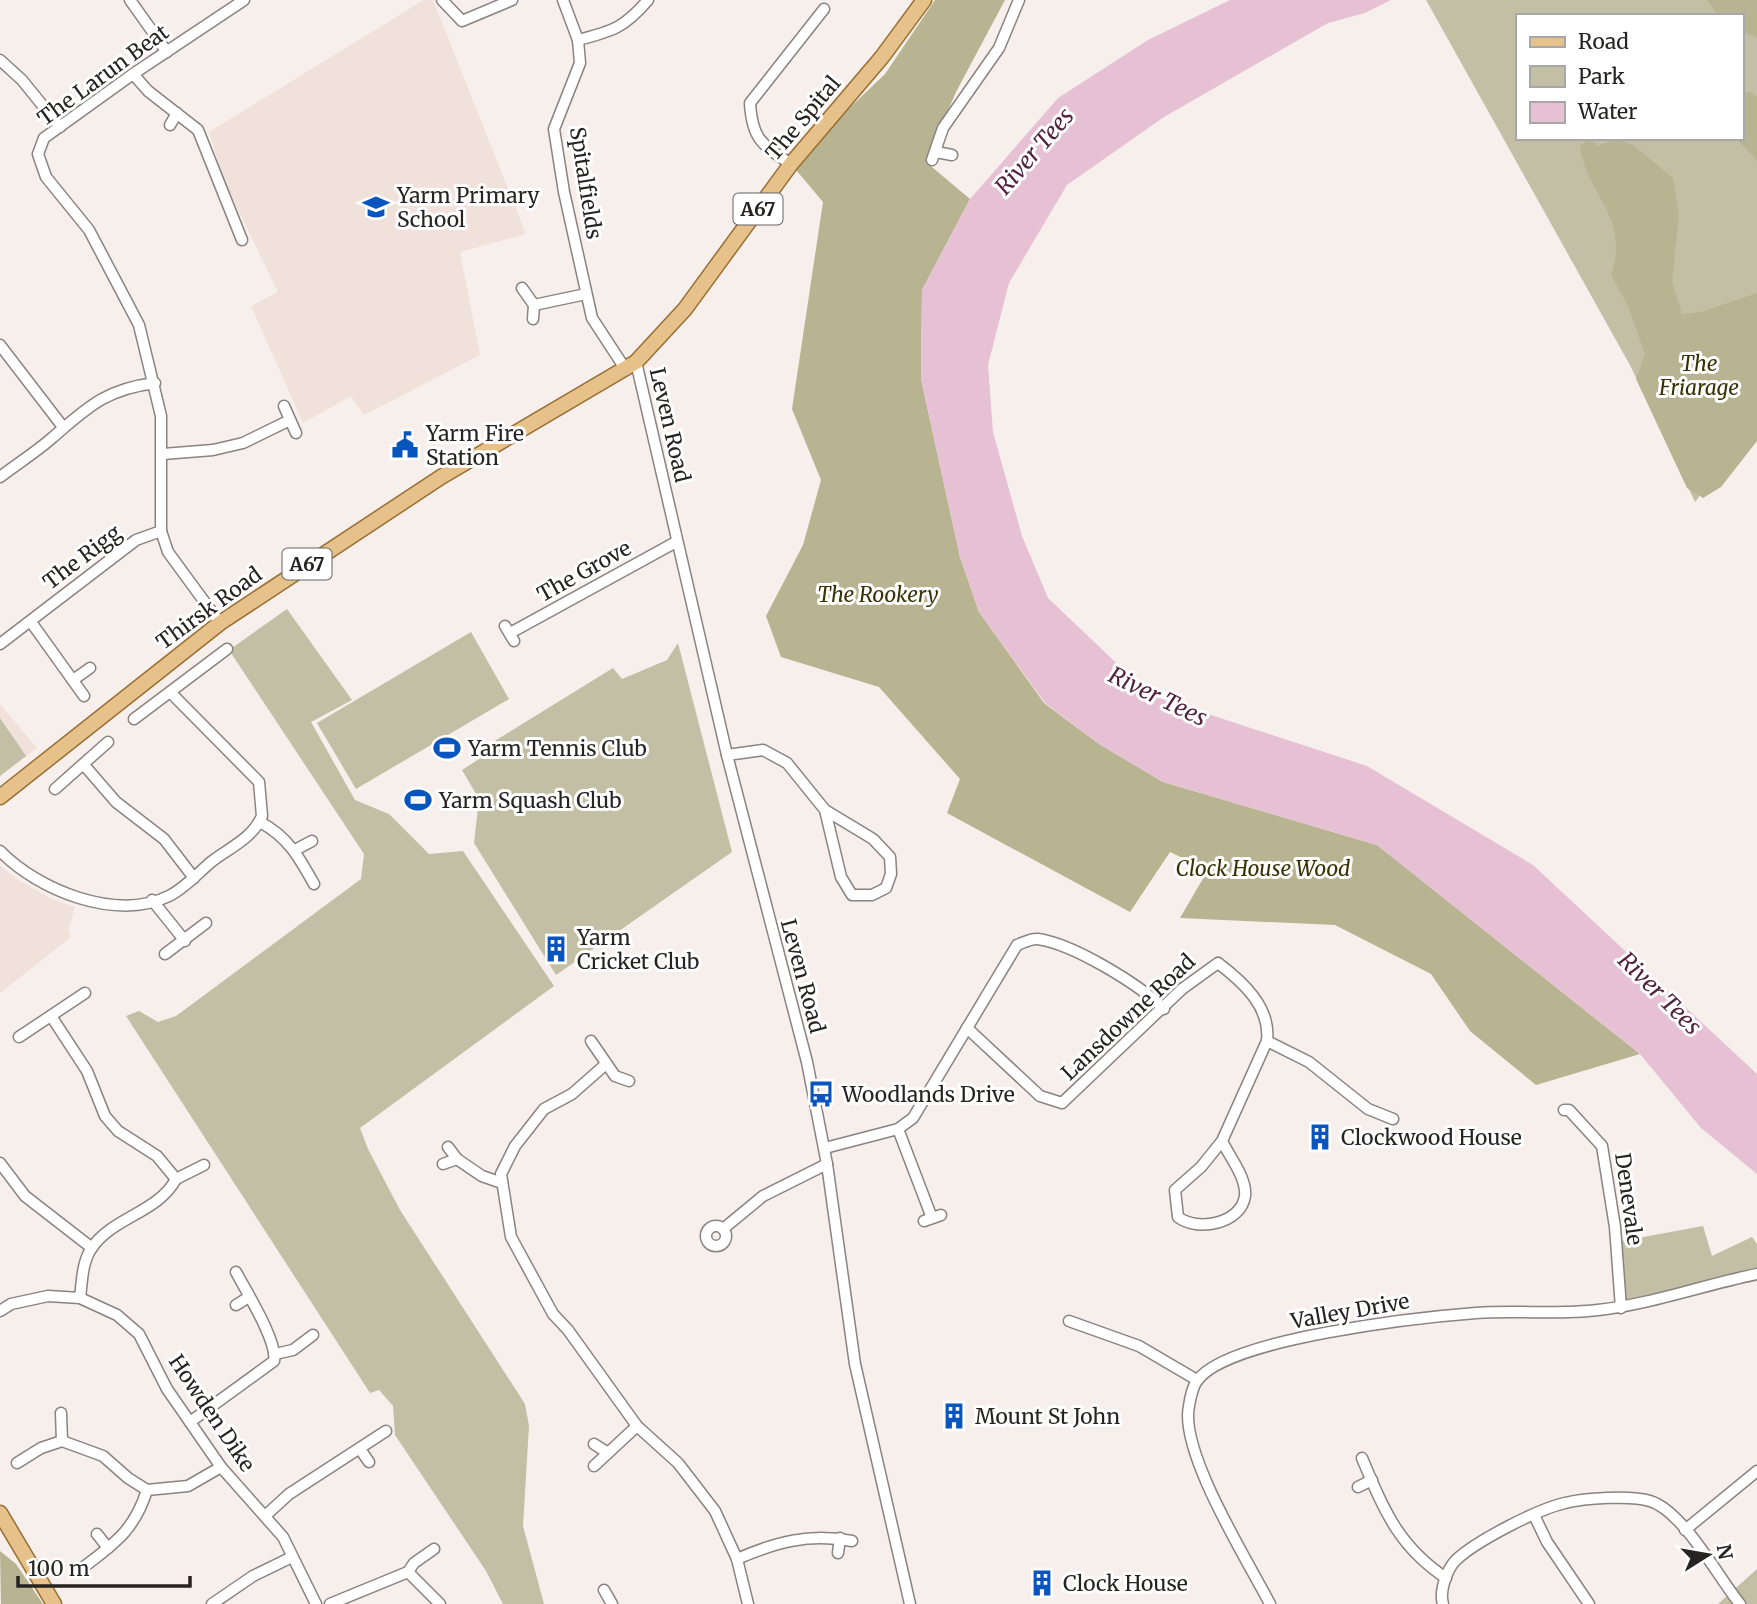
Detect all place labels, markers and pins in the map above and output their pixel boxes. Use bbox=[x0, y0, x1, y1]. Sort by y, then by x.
place label: Yarm Primary School bbox=[396, 182, 540, 233]
school or university icon: Yarm Primary School bbox=[361, 192, 391, 222]
place label: Yarm Fire Station bbox=[425, 420, 524, 471]
public building icon: Yarm Fire Station bbox=[390, 430, 420, 460]
sports icon: Yarm Tennis Club bbox=[432, 733, 462, 763]
place label: Yarm Tennis Club bbox=[467, 735, 647, 762]
sports icon: Yarm Squash Club bbox=[403, 785, 433, 815]
place label: Yarm Squash Club bbox=[438, 787, 622, 814]
place label: Yarm Cricket Club bbox=[576, 924, 699, 975]
building icon: Yarm Cricket Club bbox=[541, 934, 571, 964]
bus stop icon: Woodlands Drive bbox=[806, 1079, 836, 1109]
place label: Woodlands Drive bbox=[841, 1081, 1015, 1108]
building icon: Clockwood House bbox=[1305, 1122, 1335, 1152]
place label: Clockwood House bbox=[1341, 1124, 1522, 1151]
building icon: Mount St John bbox=[939, 1401, 969, 1431]
place label: Mount St John bbox=[975, 1403, 1120, 1430]
building icon: Clock House bbox=[1027, 1568, 1057, 1598]
place label: Clock House bbox=[1063, 1570, 1188, 1597]

